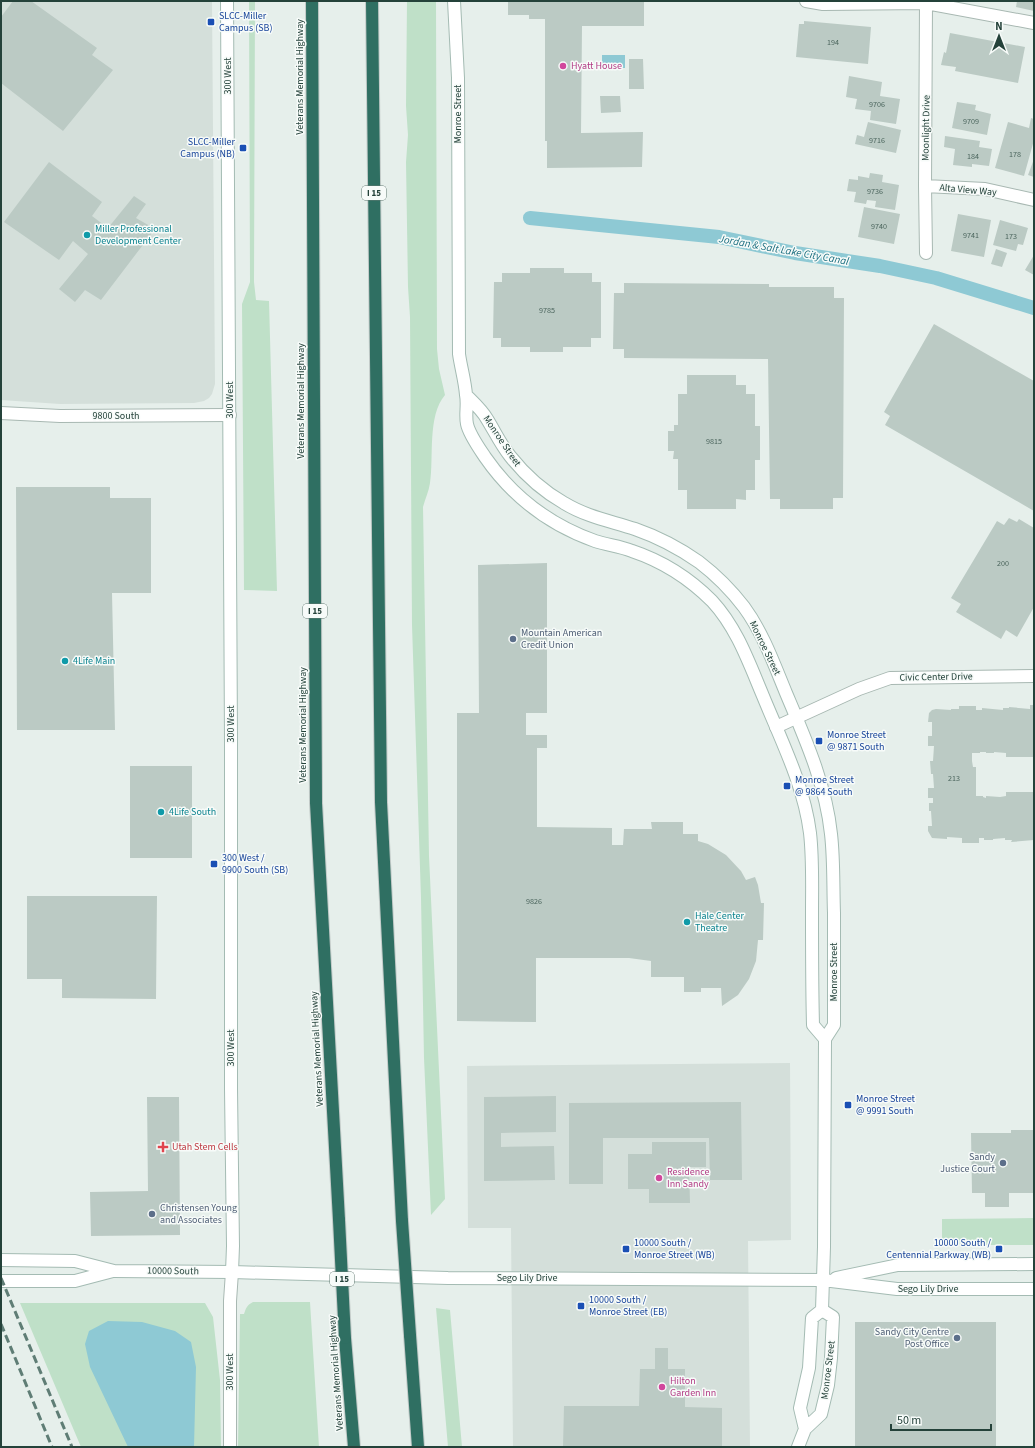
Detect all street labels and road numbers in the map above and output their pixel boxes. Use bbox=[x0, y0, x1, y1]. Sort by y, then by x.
street label: Veterans Memorial Highway bbox=[293, 19, 307, 135]
street label: 300 West bbox=[221, 57, 235, 95]
street label: Monroe Street bbox=[451, 84, 465, 143]
street label: Moonlight Drive bbox=[918, 95, 934, 161]
street label: Alta View Way bbox=[939, 181, 998, 200]
road number: I 15 bbox=[362, 186, 386, 200]
street label: Veterans Memorial Highway bbox=[294, 343, 308, 459]
street label: 300 West bbox=[223, 381, 237, 419]
street label: 9800 South bbox=[93, 409, 139, 423]
street label: Monroe Street bbox=[480, 413, 525, 470]
road number: I 15 bbox=[303, 604, 327, 618]
street label: Monroe Street bbox=[746, 618, 784, 678]
street label: Veterans Memorial Highway bbox=[296, 667, 310, 783]
street label: Civic Center Drive bbox=[899, 669, 973, 685]
street label: 300 West bbox=[224, 705, 238, 743]
street label: Monroe Street bbox=[827, 942, 841, 1001]
street label: Veterans Memorial Highway bbox=[307, 991, 327, 1107]
street label: 300 West bbox=[224, 1029, 238, 1067]
street label: 10000 South bbox=[147, 1264, 199, 1278]
street label: Sego Lily Drive bbox=[497, 1271, 557, 1285]
road number: I 15 bbox=[330, 1272, 354, 1286]
street label: Sego Lily Drive bbox=[898, 1282, 958, 1296]
street label: Veterans Memorial Highway bbox=[325, 1314, 347, 1431]
street label: Monroe Street bbox=[817, 1339, 839, 1400]
street label: 300 West bbox=[223, 1353, 237, 1391]

